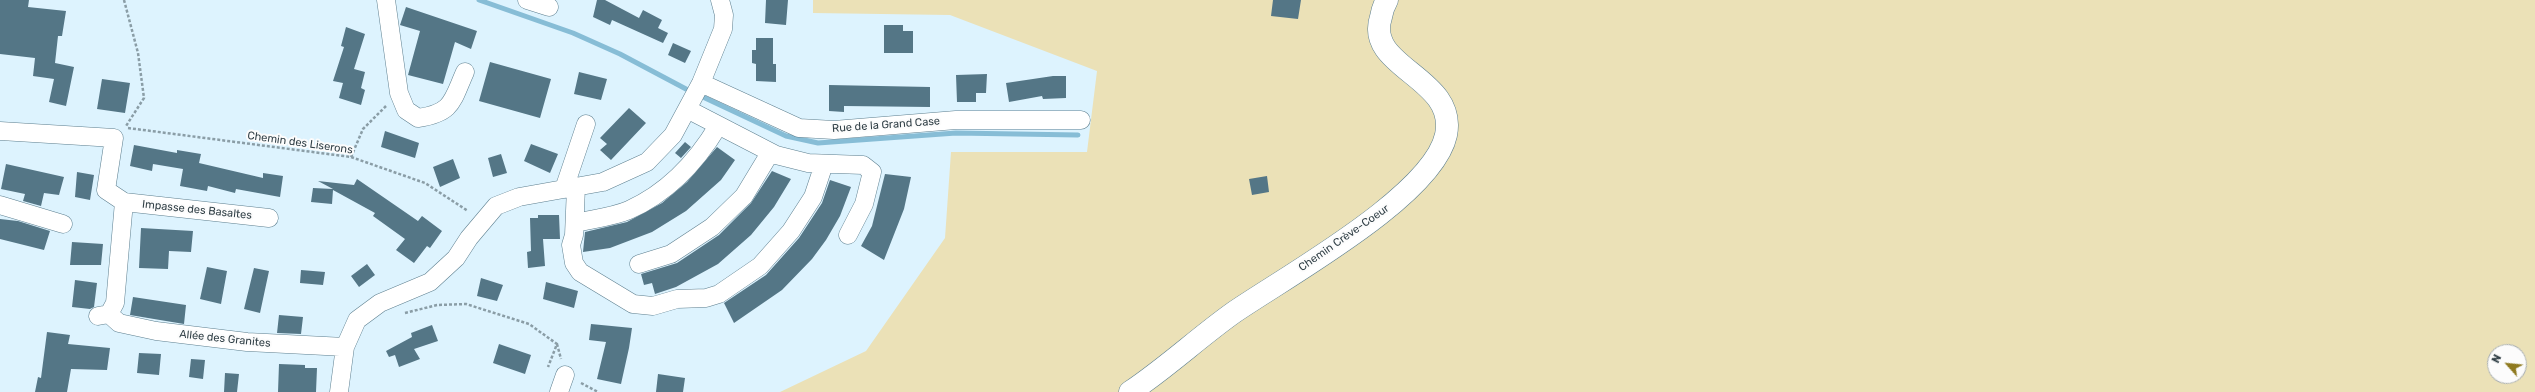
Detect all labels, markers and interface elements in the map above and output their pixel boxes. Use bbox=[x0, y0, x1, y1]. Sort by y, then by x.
street label: Rue de la Grand Case bbox=[832, 115, 940, 135]
street label: Chemin des Liserons bbox=[246, 129, 354, 157]
street label: Impasse des Basaltes bbox=[141, 198, 253, 222]
street label: Chemin Crève-Coeur bbox=[1296, 202, 1392, 274]
street label: Allée des Granites bbox=[179, 328, 271, 350]
north arrow bbox=[2487, 344, 2527, 384]
text: N bbox=[2489, 352, 2504, 365]

